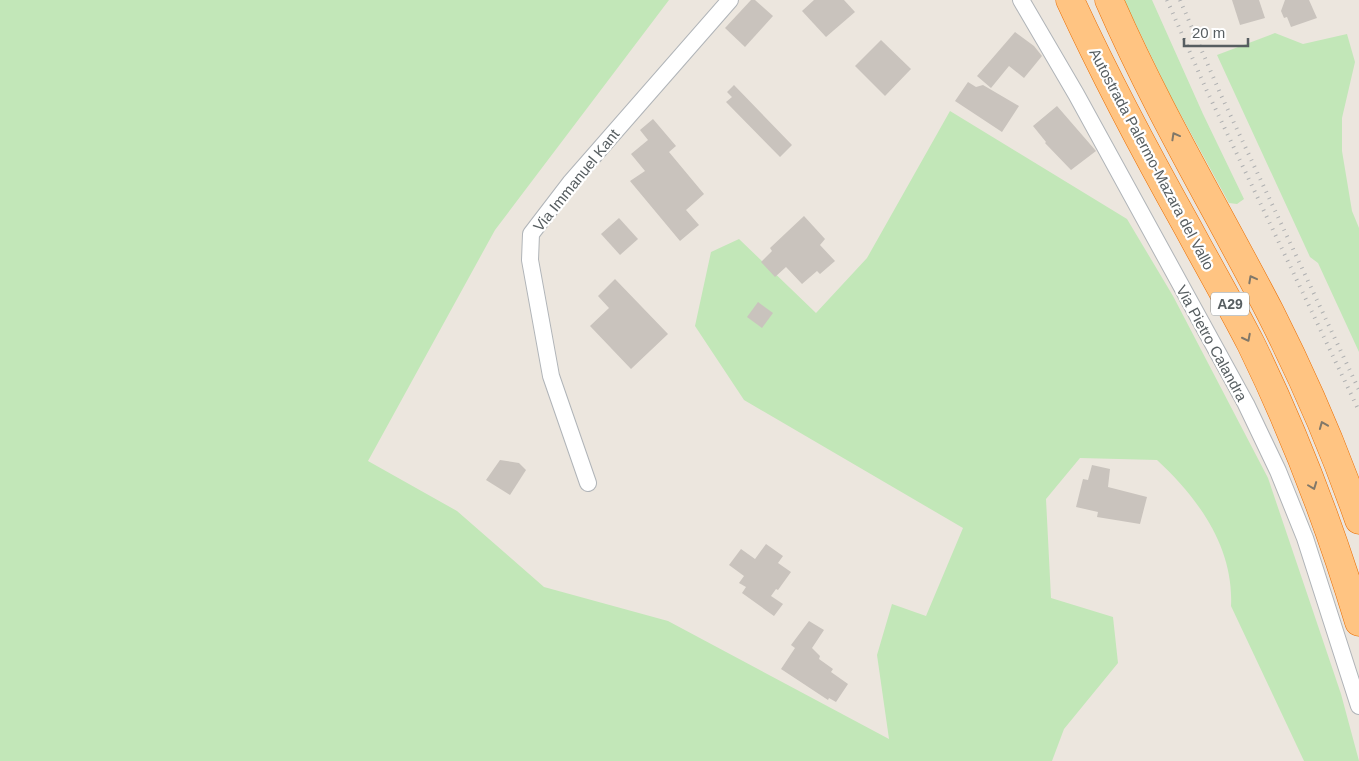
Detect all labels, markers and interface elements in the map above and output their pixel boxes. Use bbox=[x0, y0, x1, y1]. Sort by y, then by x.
scale bar bbox=[1184, 15, 1248, 47]
text: 20 m bbox=[1192, 24, 1225, 41]
street label: Autostrada Palermo-Mazara del Vallo bbox=[1086, 45, 1218, 273]
street label: Via Immanuel Kant bbox=[530, 125, 623, 234]
one-way arrow bbox=[1171, 133, 1181, 142]
one-way arrow bbox=[1248, 275, 1258, 284]
street label: Via Pietro Calandra bbox=[1173, 282, 1251, 404]
road number: A29 bbox=[1211, 292, 1249, 316]
one-way arrow bbox=[1241, 332, 1251, 341]
one-way arrow bbox=[1319, 421, 1330, 430]
one-way arrow bbox=[1307, 481, 1317, 490]

